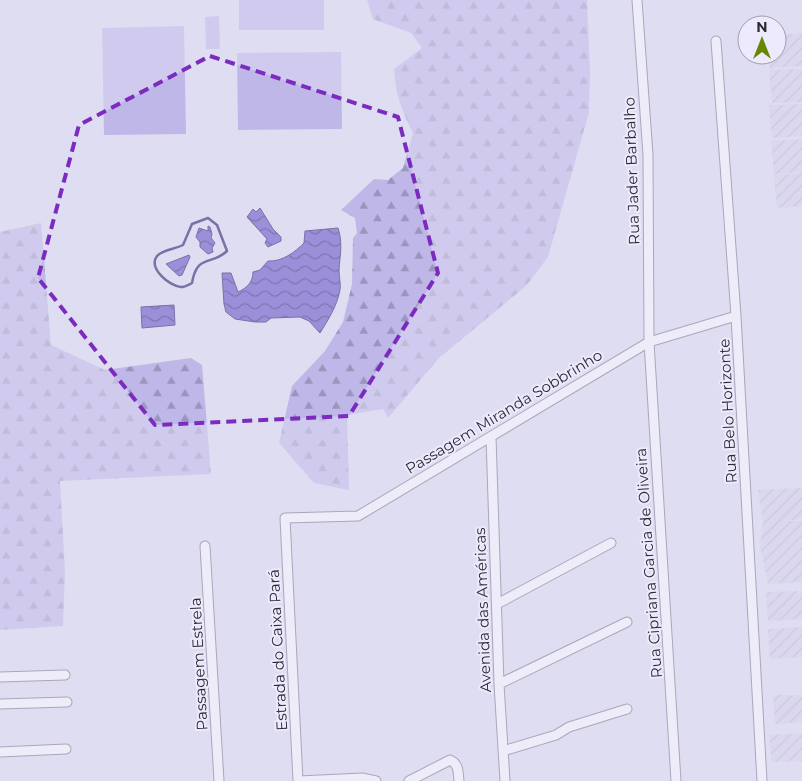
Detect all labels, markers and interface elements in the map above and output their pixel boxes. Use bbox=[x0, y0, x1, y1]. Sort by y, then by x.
north arrow bbox=[737, 15, 787, 65]
text: N bbox=[756, 18, 768, 36]
street label: Rua Jader Barbalho bbox=[619, 97, 644, 245]
street label: Rua Belo Horizonte bbox=[714, 338, 741, 484]
street label: Passagem Miranda Sobbrinho bbox=[402, 345, 606, 478]
street label: Rua Cipriana Garcia de Oliveira bbox=[631, 447, 666, 679]
street label: Avenida das Américas bbox=[470, 527, 495, 693]
street label: Estrada do Caixa Pará bbox=[264, 569, 291, 731]
street label: Passagem Estrela bbox=[186, 597, 211, 731]

